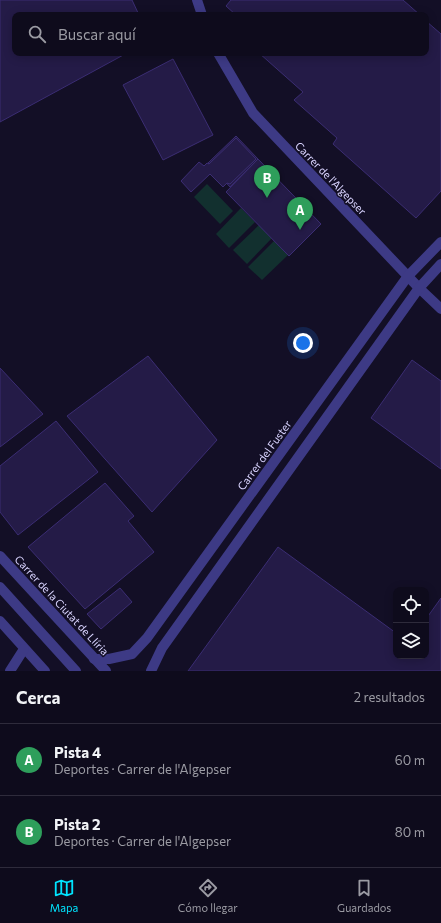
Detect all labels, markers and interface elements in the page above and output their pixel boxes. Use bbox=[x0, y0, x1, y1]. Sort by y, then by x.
search box bbox=[12, 12, 429, 56]
icon: search bbox=[26, 23, 48, 45]
text: Buscar aquí bbox=[58, 25, 136, 43]
street label: Carrer de l'Algepser bbox=[293, 139, 369, 217]
pin: B bbox=[254, 165, 280, 198]
pin: A bbox=[287, 197, 313, 230]
your location bbox=[293, 333, 313, 353]
street label: Carrer del Fuster bbox=[234, 417, 294, 492]
street label: Carrer de la Ciutat de Llíria bbox=[12, 552, 112, 658]
map controls bbox=[393, 587, 429, 659]
button: locate bbox=[393, 587, 429, 623]
button: layers bbox=[393, 623, 429, 659]
text: Cerca bbox=[16, 687, 61, 708]
text: 2 resultados bbox=[354, 689, 425, 705]
text: Pista 4 bbox=[54, 743, 101, 761]
text: A bbox=[24, 752, 34, 768]
text: 60 m bbox=[395, 752, 425, 768]
text: Deportes · Carrer de l'Algepser bbox=[54, 761, 231, 777]
text: Pista 2 bbox=[54, 815, 100, 833]
text: B bbox=[25, 824, 33, 840]
text: 80 m bbox=[395, 824, 425, 840]
text: Deportes · Carrer de l'Algepser bbox=[54, 833, 231, 849]
tab: Mapa bbox=[50, 877, 78, 914]
tab: Cómo llegar bbox=[178, 877, 238, 914]
tab: Guardados bbox=[337, 877, 391, 914]

